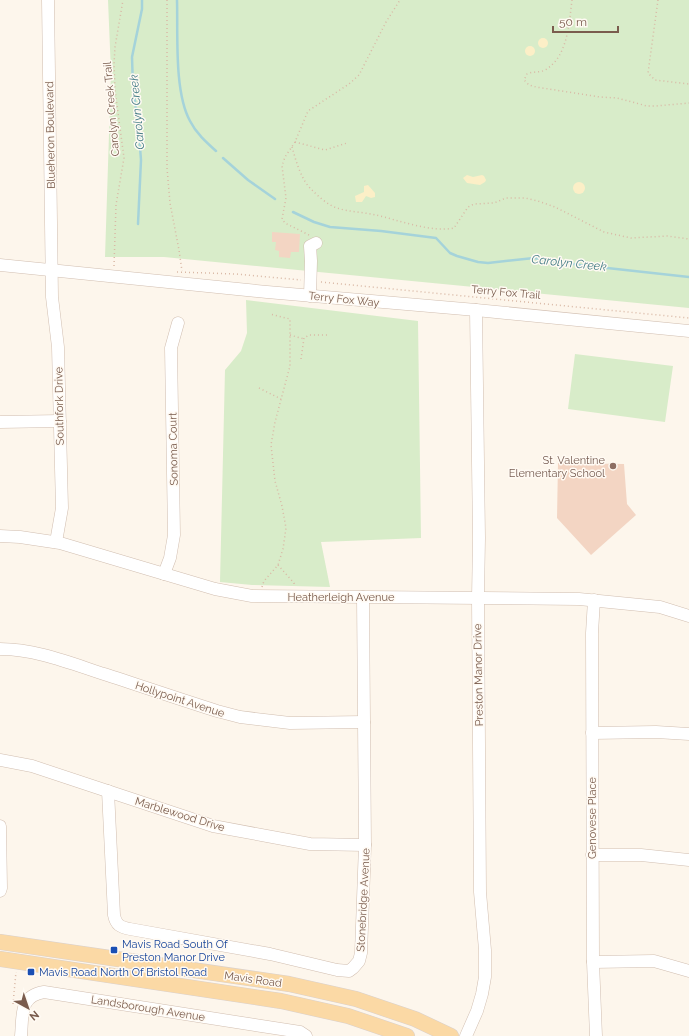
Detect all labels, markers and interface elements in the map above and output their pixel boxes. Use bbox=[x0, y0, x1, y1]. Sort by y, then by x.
scale bar bbox=[553, 8, 618, 34]
text: 50 m bbox=[559, 15, 587, 29]
street label: Carolyn Creek Trail bbox=[101, 61, 122, 157]
water label: Carolyn Creek bbox=[127, 73, 147, 150]
street label: Blueheron Boulevard bbox=[43, 81, 58, 189]
water label: Carolyn Creek bbox=[531, 252, 608, 274]
street label: Terry Fox Trail bbox=[471, 283, 541, 302]
street label: Terry Fox Way bbox=[308, 289, 380, 310]
street label: Southfork Drive bbox=[52, 366, 67, 445]
street label: Sonoma Court bbox=[166, 412, 181, 486]
place label: St. Valentine Elementary School bbox=[509, 454, 606, 480]
marker: St. Valentine Elementary School bbox=[608, 461, 618, 471]
street label: Heatherleigh Avenue bbox=[288, 591, 395, 604]
street label: Preston Manor Drive bbox=[471, 623, 486, 727]
street label: Hollypoint Avenue bbox=[134, 679, 227, 720]
street label: Genovese Place bbox=[586, 776, 599, 859]
street label: Marblewood Drive bbox=[133, 795, 227, 834]
street label: Stonebridge Avenue bbox=[354, 847, 373, 952]
place label: Mavis Road South Of Preston Manor Drive bbox=[122, 938, 228, 964]
marker: Mavis Road South Of Preston Manor Drive bbox=[109, 945, 119, 955]
place label: Mavis Road North Of Bristol Road bbox=[39, 966, 207, 979]
marker: Mavis Road North Of Bristol Road bbox=[26, 967, 36, 977]
street label: Mavis Road bbox=[223, 969, 283, 990]
north arrow bbox=[8, 988, 48, 1028]
street label: Landsborough Avenue bbox=[90, 993, 206, 1024]
text: N bbox=[27, 1008, 42, 1023]

